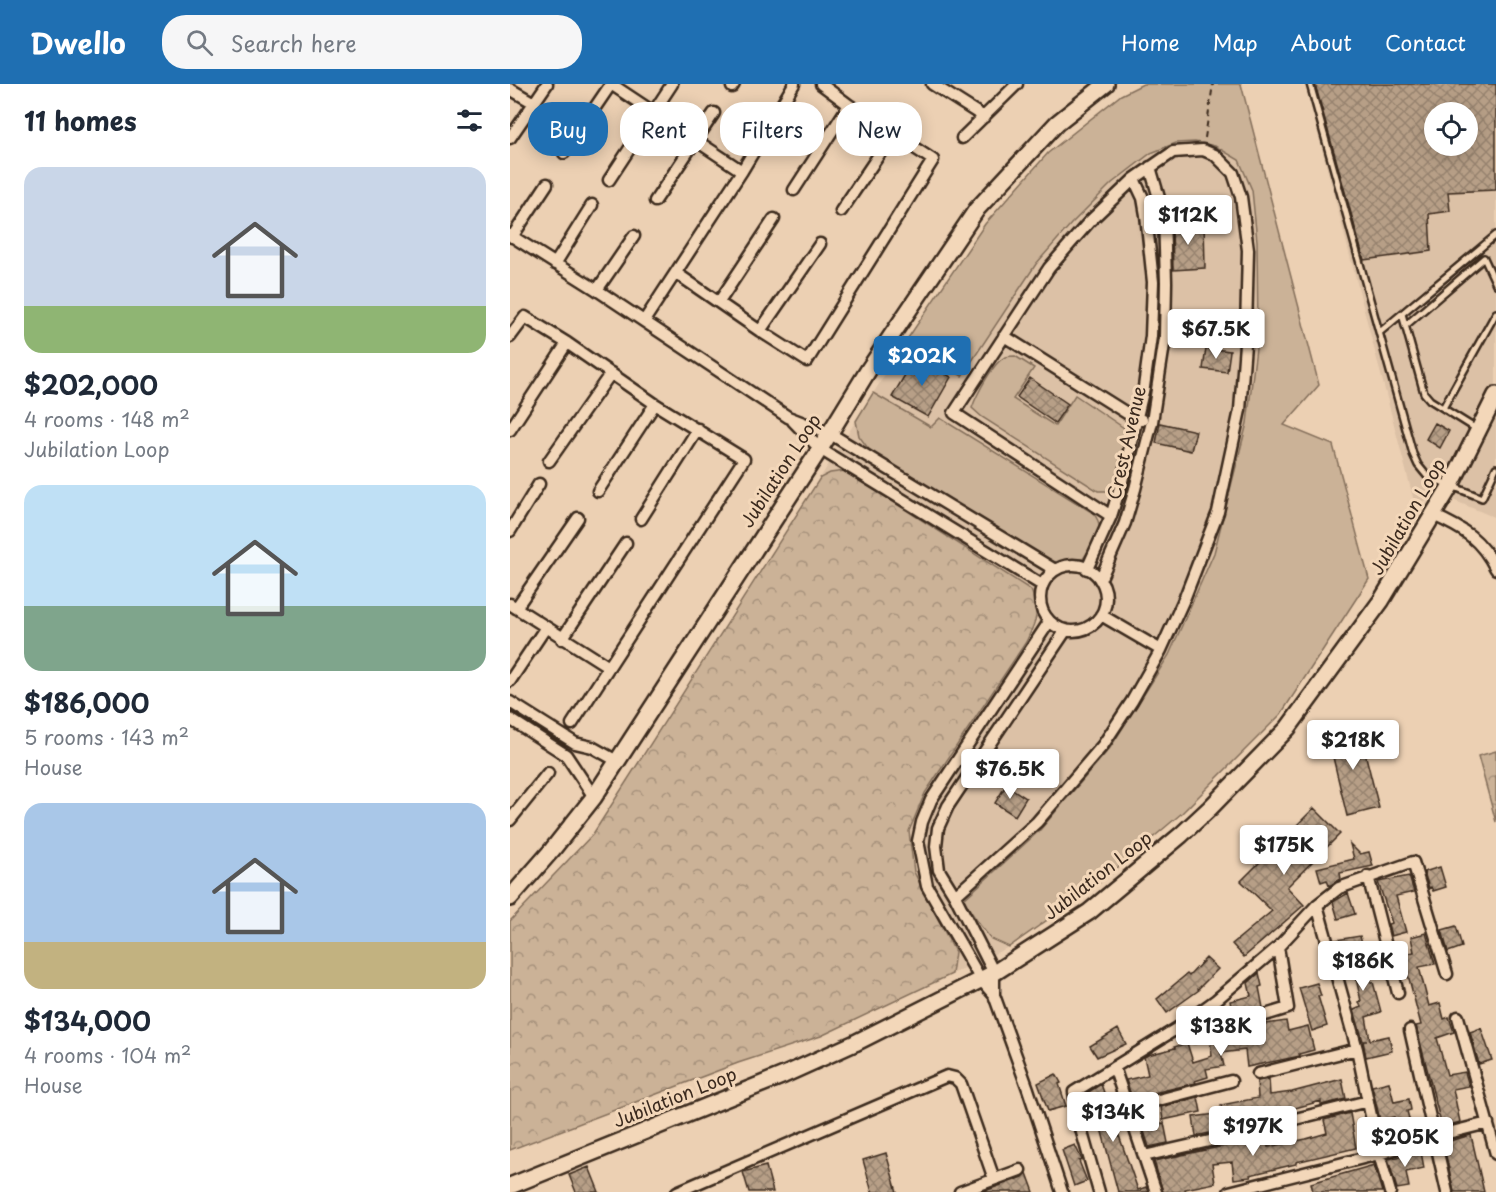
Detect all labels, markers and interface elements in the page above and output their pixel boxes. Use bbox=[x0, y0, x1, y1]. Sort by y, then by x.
search box bbox=[162, 15, 582, 69]
text: Dwello bbox=[30, 21, 126, 64]
icon: search bbox=[183, 26, 216, 59]
text: Search here bbox=[231, 26, 357, 59]
text: Home bbox=[1121, 26, 1180, 58]
text: Map bbox=[1213, 26, 1258, 58]
text: About bbox=[1291, 26, 1352, 58]
text: Contact bbox=[1385, 26, 1466, 58]
text: 11 homes bbox=[24, 101, 137, 140]
chip: Buy bbox=[528, 102, 608, 156]
chip: Rent bbox=[620, 102, 708, 156]
chip: Filters bbox=[720, 102, 824, 156]
chip: New bbox=[836, 102, 922, 156]
map controls bbox=[1424, 102, 1478, 156]
button: locate bbox=[1424, 102, 1478, 156]
icon: filters bbox=[453, 104, 486, 137]
pin: $112K bbox=[1146, 195, 1230, 246]
text: $112K bbox=[1158, 199, 1218, 229]
icon: home bbox=[201, 206, 309, 314]
pin: $67.5K bbox=[1167, 309, 1265, 360]
text: $67.5K bbox=[1182, 313, 1250, 343]
pin: $202K bbox=[880, 336, 964, 387]
text: $202K bbox=[888, 340, 956, 370]
text: $202,000 bbox=[24, 365, 158, 404]
street label: Crest Avenue bbox=[1099, 383, 1152, 502]
text: 4 rooms · 148 m² bbox=[24, 404, 190, 434]
street label: Jubilation Loop bbox=[733, 408, 827, 532]
text: Jubilation Loop bbox=[24, 434, 169, 464]
street label: Jubilation Loop bbox=[1362, 453, 1451, 580]
icon: home bbox=[201, 524, 309, 632]
text: $186,000 bbox=[24, 683, 149, 722]
pin: $218K bbox=[1311, 720, 1395, 771]
text: 5 rooms · 143 m² bbox=[24, 722, 189, 752]
text: $218K bbox=[1321, 724, 1385, 754]
pin: $76.5K bbox=[961, 749, 1059, 800]
text: House bbox=[24, 752, 83, 782]
text: $76.5K bbox=[975, 753, 1045, 783]
street label: Jubilation Loop bbox=[1037, 824, 1157, 926]
pin: $175K bbox=[1242, 825, 1326, 876]
text: $175K bbox=[1254, 829, 1314, 859]
icon: home bbox=[201, 842, 309, 950]
pin: $186K bbox=[1321, 941, 1405, 992]
text: $186K bbox=[1332, 945, 1394, 975]
text: $134,000 bbox=[24, 1001, 151, 1040]
pin: $138K bbox=[1179, 1006, 1263, 1057]
text: $138K bbox=[1190, 1010, 1252, 1040]
text: 4 rooms · 104 m² bbox=[24, 1040, 191, 1070]
street label: Jubilation Loop bbox=[609, 1060, 740, 1134]
text: House bbox=[24, 1070, 83, 1100]
pin: $134K bbox=[1071, 1092, 1155, 1143]
text: $134K bbox=[1081, 1096, 1145, 1126]
pin: $197K bbox=[1211, 1106, 1295, 1157]
text: $197K bbox=[1223, 1110, 1283, 1140]
pin: $205K bbox=[1363, 1117, 1447, 1168]
text: $205K bbox=[1371, 1121, 1439, 1151]

